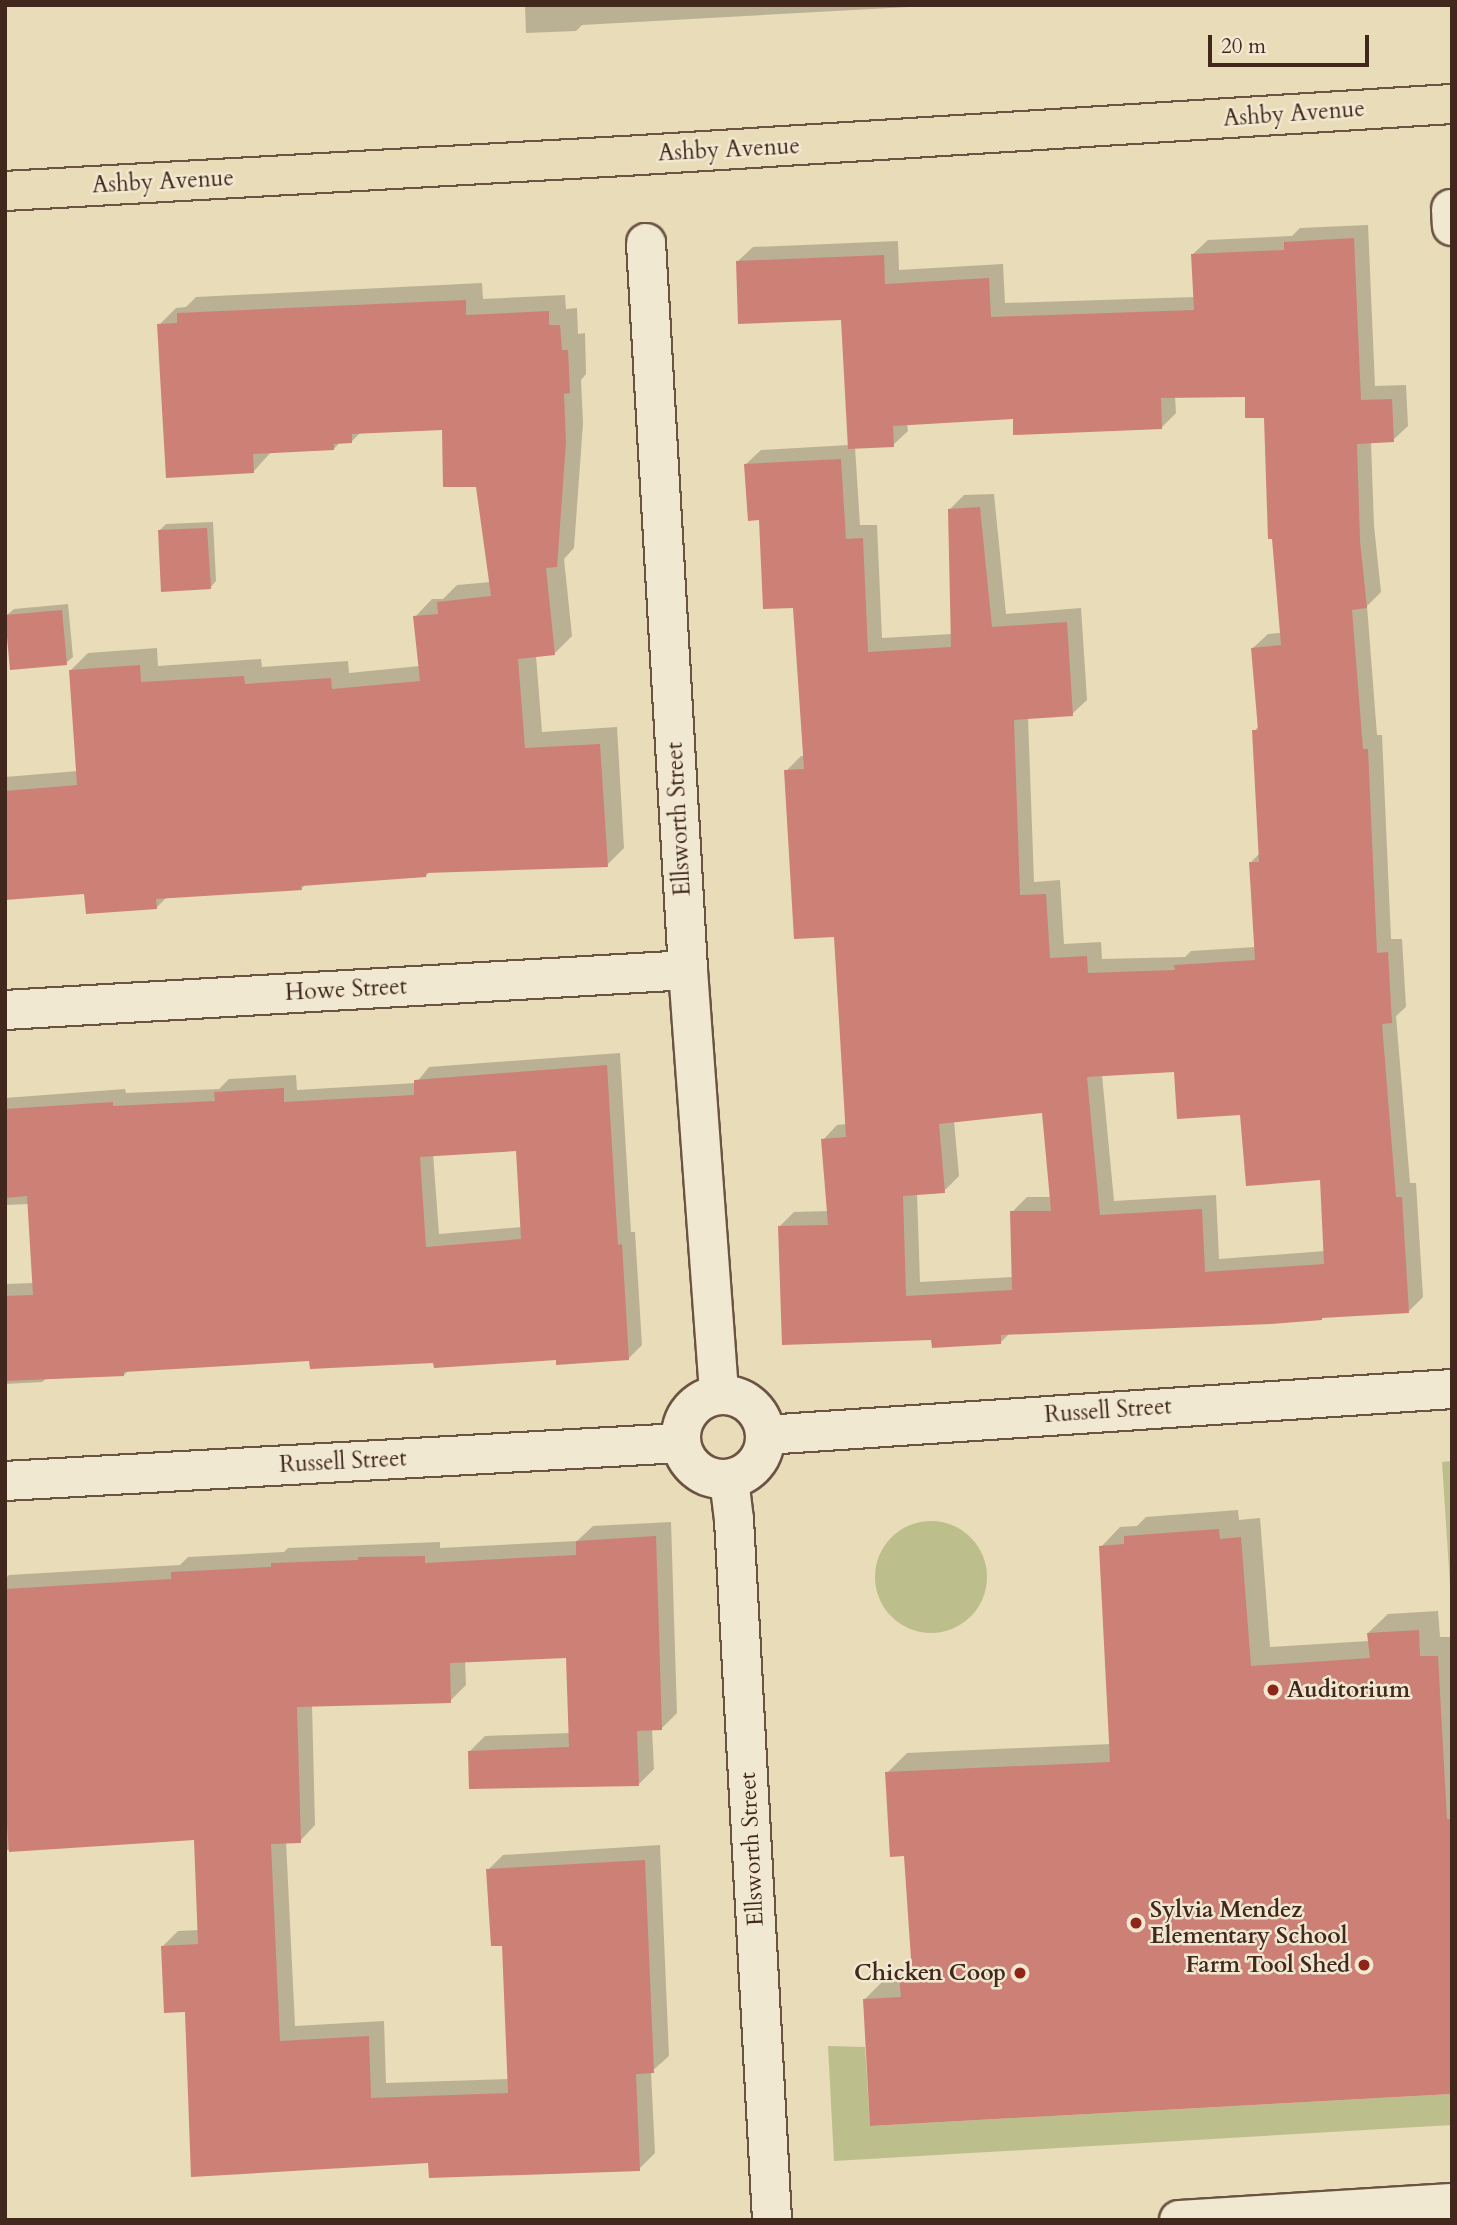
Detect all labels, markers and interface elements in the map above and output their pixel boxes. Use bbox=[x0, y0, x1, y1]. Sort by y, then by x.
scale bar bbox=[1212, 21, 1373, 65]
text: 20 m bbox=[1221, 32, 1266, 61]
street label: Ashby Avenue bbox=[1222, 95, 1366, 133]
street label: Ashby Avenue bbox=[657, 133, 801, 167]
street label: Ashby Avenue bbox=[91, 165, 235, 199]
street label: Ellsworth Street bbox=[661, 741, 697, 897]
street label: Howe Street bbox=[284, 973, 408, 1007]
street label: Russell Street bbox=[1043, 1393, 1173, 1429]
street label: Russell Street bbox=[279, 1445, 407, 1479]
place label: Auditorium bbox=[1287, 1676, 1410, 1704]
marker: Auditorium bbox=[1265, 1682, 1281, 1698]
street label: Ellsworth Street bbox=[734, 1771, 770, 1927]
place label: Sylvia Mendez Elementary School bbox=[1150, 1896, 1347, 1950]
marker: Sylvia Mendez Elementary School bbox=[1128, 1915, 1144, 1931]
place label: Farm Tool Shed bbox=[1185, 1951, 1350, 1979]
marker: Farm Tool Shed bbox=[1356, 1957, 1372, 1973]
place label: Chicken Coop bbox=[854, 1959, 1006, 1987]
marker: Chicken Coop bbox=[1012, 1965, 1028, 1981]

